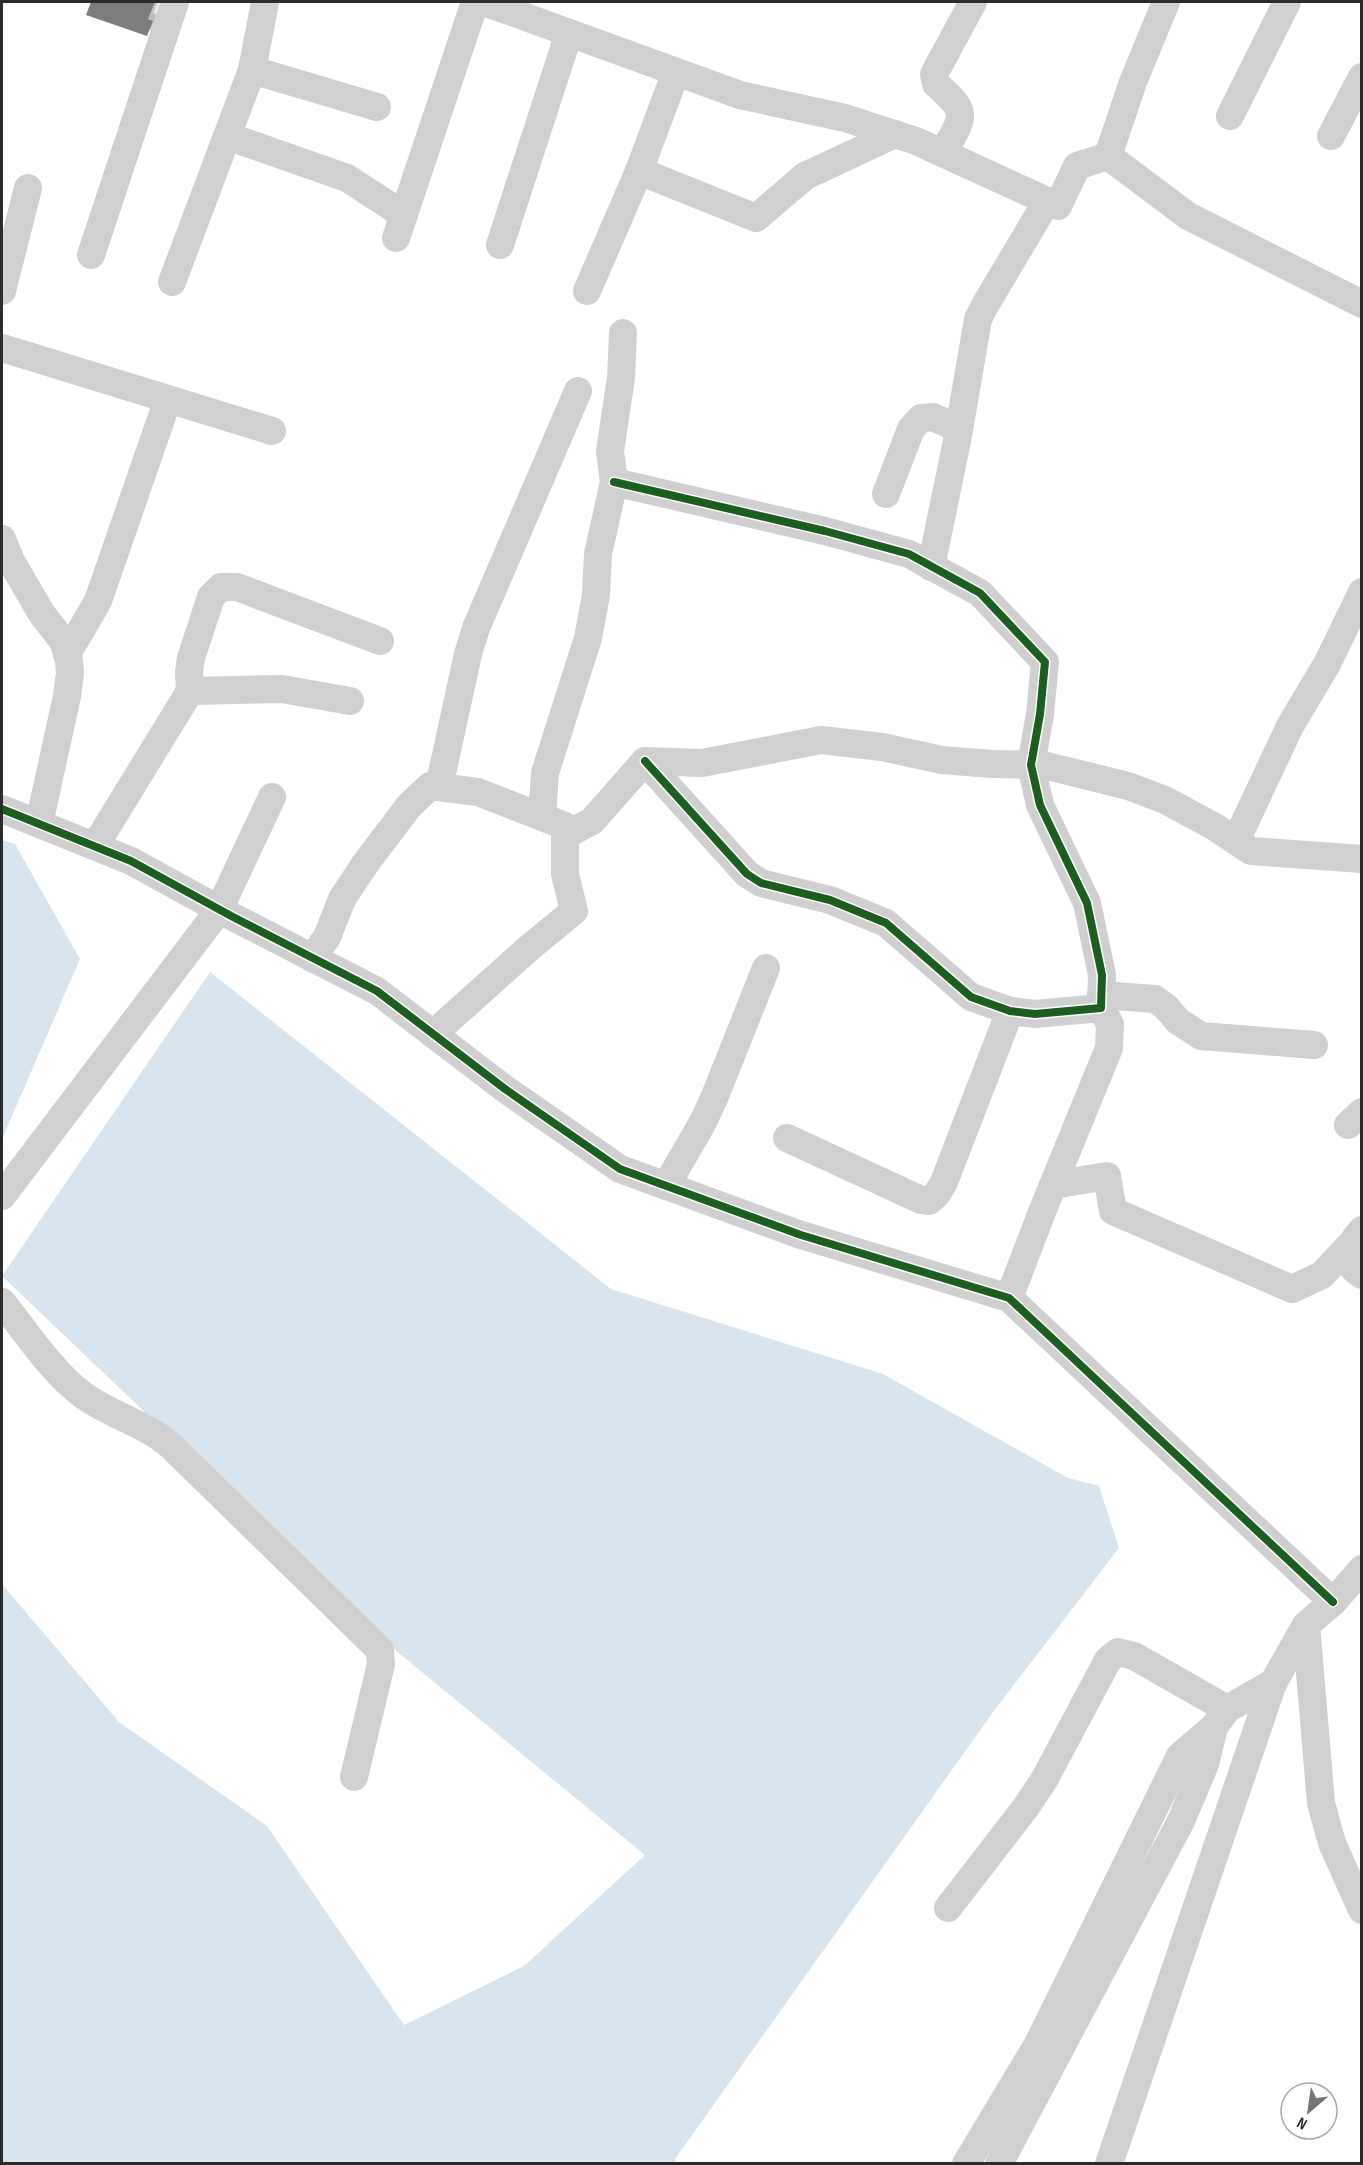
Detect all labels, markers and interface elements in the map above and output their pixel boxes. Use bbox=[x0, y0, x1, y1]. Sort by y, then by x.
north arrow bbox=[1279, 2081, 1339, 2141]
text: N bbox=[1294, 2112, 1311, 2133]

